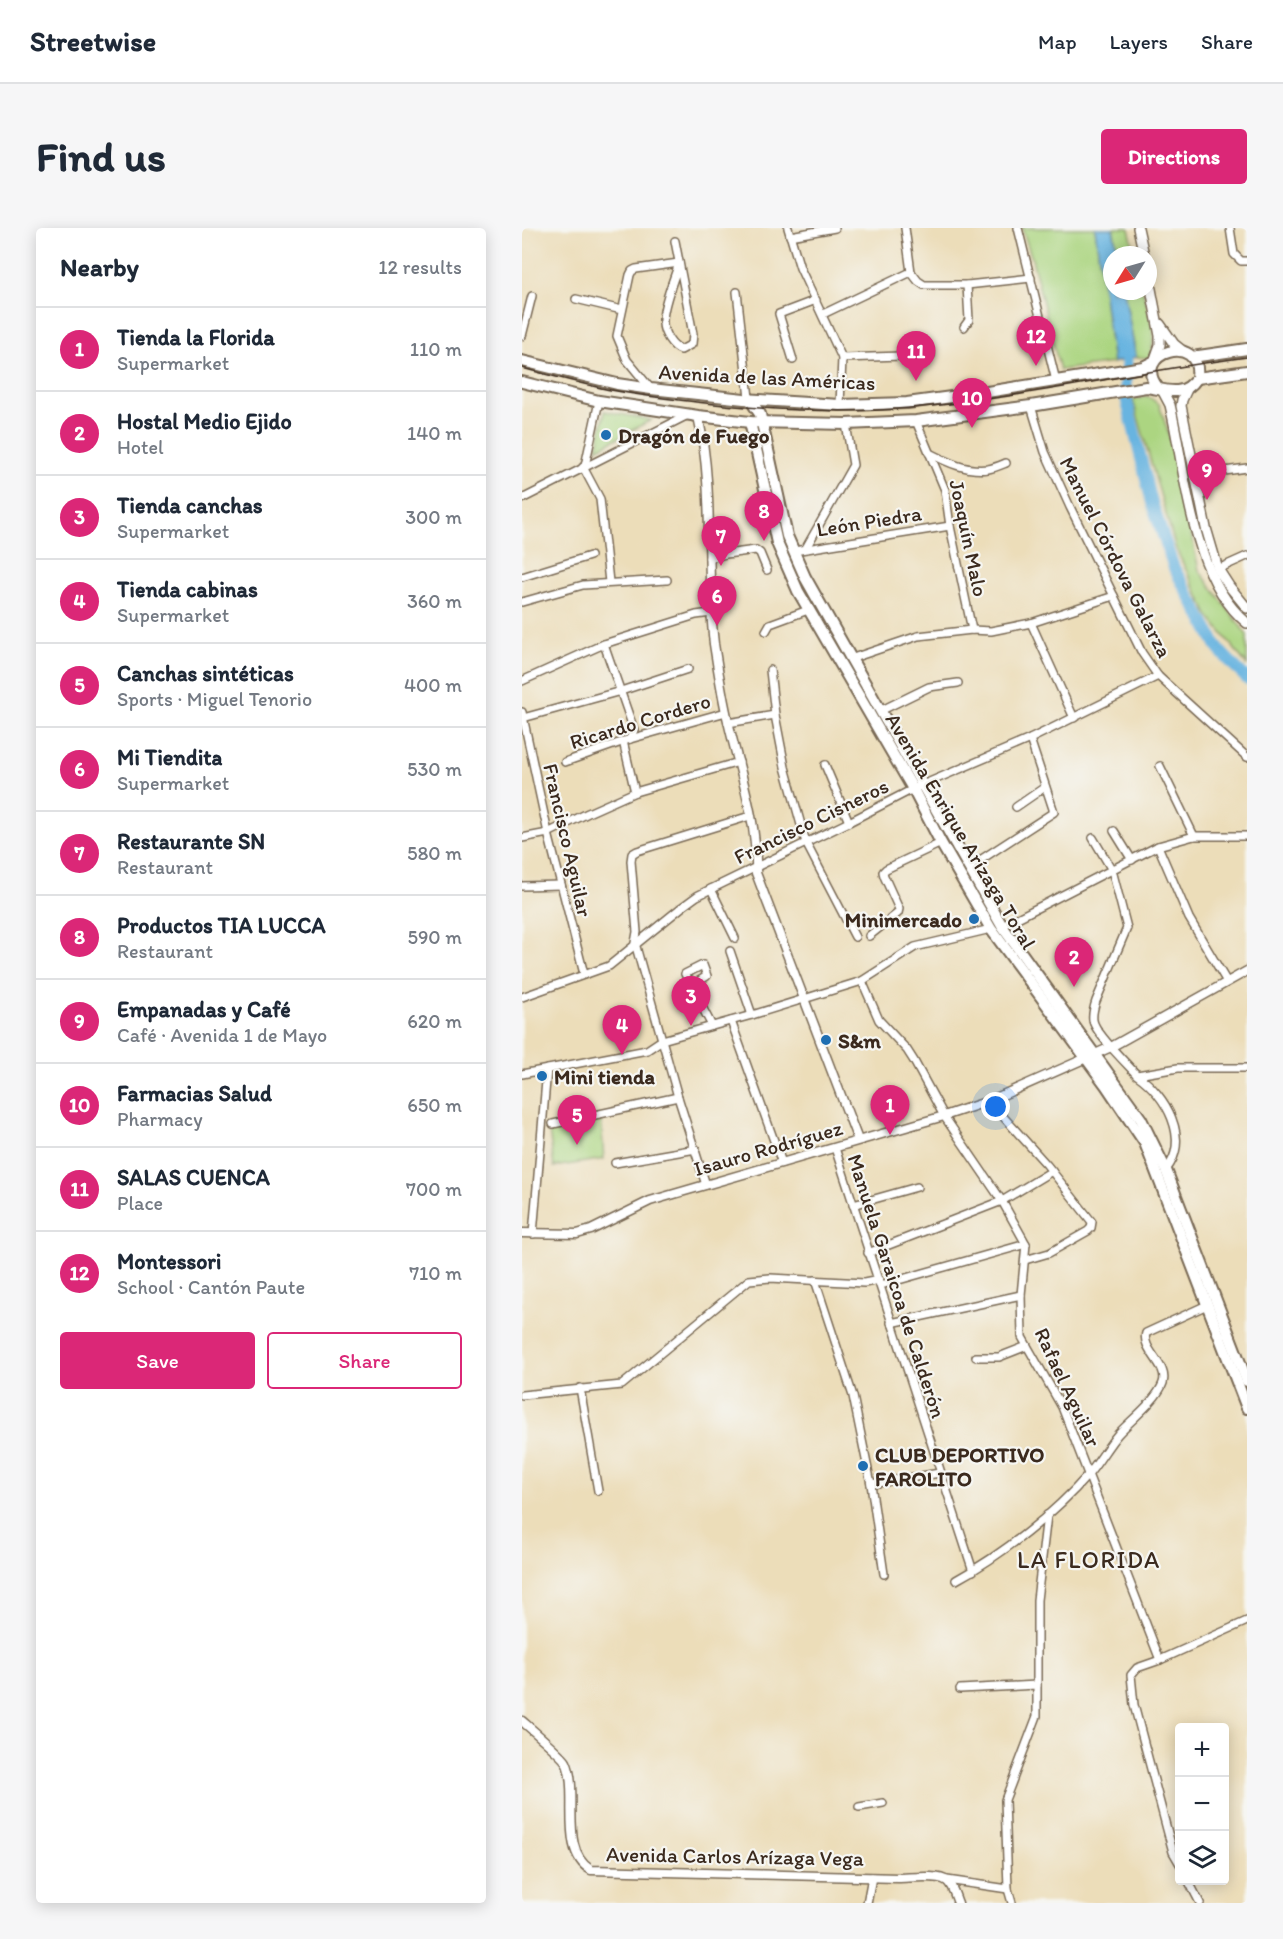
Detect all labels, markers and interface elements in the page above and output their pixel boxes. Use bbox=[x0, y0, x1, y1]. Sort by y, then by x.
text: Streetwise bbox=[30, 24, 156, 58]
text: Map bbox=[1038, 29, 1077, 54]
text: Layers bbox=[1110, 29, 1168, 54]
text: Share bbox=[1201, 29, 1253, 54]
button: Directions bbox=[1101, 129, 1247, 184]
text: Find us bbox=[36, 131, 166, 182]
north arrow bbox=[1103, 246, 1157, 300]
text: Nearby bbox=[60, 251, 139, 283]
text: 12 results bbox=[378, 255, 462, 279]
pin: 12 bbox=[1016, 316, 1056, 366]
text: Tienda la Florida bbox=[117, 324, 275, 351]
pin: 11 bbox=[896, 332, 936, 381]
text: 1 bbox=[75, 337, 84, 361]
text: 110 m bbox=[410, 337, 462, 361]
text: Supermarket bbox=[117, 351, 229, 375]
street label: Avenida de las Américas bbox=[658, 359, 876, 395]
pin: 10 bbox=[952, 378, 992, 428]
text: Hostal Medio Ejido bbox=[117, 408, 292, 435]
text: 2 bbox=[74, 421, 85, 445]
text: 140 m bbox=[407, 421, 462, 445]
place label: Dragón de Fuego bbox=[618, 423, 770, 449]
marker: Dragón de Fuego bbox=[599, 428, 613, 442]
text: Hotel bbox=[117, 435, 164, 459]
pin: 9 bbox=[1188, 450, 1226, 500]
street label: Manuel Córdova Galarza bbox=[1055, 453, 1177, 661]
street label: Joaquín Malo bbox=[944, 477, 994, 599]
text: Tienda canchas bbox=[117, 492, 263, 519]
pin: 8 bbox=[744, 492, 784, 541]
street label: León Piedra bbox=[815, 500, 923, 542]
text: 3 bbox=[74, 505, 85, 529]
text: 300 m bbox=[405, 505, 462, 529]
pin: 7 bbox=[702, 516, 740, 566]
text: Supermarket bbox=[117, 519, 229, 543]
text: Tienda cabinas bbox=[117, 576, 258, 603]
pin: 6 bbox=[698, 576, 736, 626]
text: 4 bbox=[73, 589, 86, 613]
text: 360 m bbox=[407, 589, 462, 613]
text: Supermarket bbox=[117, 603, 229, 627]
text: Canchas sintéticas bbox=[117, 660, 294, 687]
text: 5 bbox=[74, 673, 85, 697]
text: 400 m bbox=[404, 673, 462, 697]
text: Sports · Miguel Tenorio bbox=[117, 687, 312, 711]
street label: Ricardo Cordero bbox=[567, 688, 713, 754]
street label: Avenida Enrique Arízaga Toral bbox=[880, 708, 1042, 954]
text: Mi Tiendita bbox=[117, 744, 222, 771]
text: 6 bbox=[74, 757, 85, 781]
text: 530 m bbox=[407, 757, 462, 781]
street label: Francisco Aguilar bbox=[538, 761, 598, 919]
text: Supermarket bbox=[117, 771, 229, 795]
street label: Francisco Cisneros bbox=[730, 773, 892, 869]
text: Restaurante SN bbox=[117, 828, 265, 855]
text: 7 bbox=[75, 841, 84, 865]
text: 580 m bbox=[407, 841, 462, 865]
text: Restaurant bbox=[117, 855, 213, 879]
place label: Minimercado bbox=[845, 907, 962, 932]
text: Productos TIA LUCCA bbox=[117, 912, 326, 939]
marker: Minimercado bbox=[967, 912, 981, 926]
text: 8 bbox=[74, 925, 85, 949]
text: 590 m bbox=[407, 925, 462, 949]
pin: 2 bbox=[1054, 938, 1094, 987]
text: Restaurant bbox=[117, 939, 213, 963]
pin: 3 bbox=[672, 976, 710, 1026]
text: Empanadas y Café bbox=[117, 996, 291, 1023]
pin: 4 bbox=[602, 1006, 642, 1055]
text: 9 bbox=[74, 1009, 85, 1033]
text: 620 m bbox=[407, 1009, 462, 1033]
text: Café · Avenida 1 de Mayo bbox=[117, 1023, 327, 1047]
place label: S&m bbox=[838, 1028, 881, 1053]
marker: S&m bbox=[819, 1033, 833, 1047]
place label: Mini tienda bbox=[554, 1064, 656, 1089]
marker: Mini tienda bbox=[535, 1069, 549, 1083]
text: Farmacias Salud bbox=[117, 1080, 272, 1107]
pin: 1 bbox=[870, 1086, 910, 1135]
your location bbox=[981, 1092, 1010, 1121]
text: 10 bbox=[69, 1093, 90, 1117]
text: 650 m bbox=[407, 1093, 462, 1117]
pin: 5 bbox=[558, 1096, 596, 1145]
text: Pharmacy bbox=[117, 1107, 203, 1131]
street label: Isauro Rodríguez bbox=[691, 1115, 845, 1181]
street label: Manuela Garaicoa de Calderón bbox=[842, 1151, 952, 1421]
text: SALAS CUENCA bbox=[117, 1164, 270, 1191]
text: 11 bbox=[70, 1177, 89, 1201]
text: 700 m bbox=[406, 1177, 462, 1201]
text: Place bbox=[117, 1191, 163, 1215]
text: Montessori bbox=[117, 1248, 221, 1275]
text: 12 bbox=[70, 1261, 89, 1285]
text: 710 m bbox=[409, 1261, 462, 1285]
text: School · Cantón Paute bbox=[117, 1275, 305, 1299]
street label: Rafael Aguilar bbox=[1030, 1323, 1107, 1451]
button: Save bbox=[60, 1332, 255, 1389]
button: Share bbox=[267, 1332, 462, 1389]
place label: CLUB DEPORTIVO FAROLITO bbox=[875, 1442, 1044, 1491]
marker: CLUB DEPORTIVO FAROLITO bbox=[856, 1459, 870, 1473]
district label: LA FLORIDA bbox=[1017, 1545, 1161, 1574]
map controls bbox=[1175, 1723, 1229, 1885]
button: + bbox=[1175, 1723, 1229, 1777]
button: − bbox=[1175, 1777, 1229, 1831]
button: layers bbox=[1175, 1831, 1229, 1885]
street label: Avenida Carlos Arízaga Vega bbox=[606, 1841, 864, 1871]

